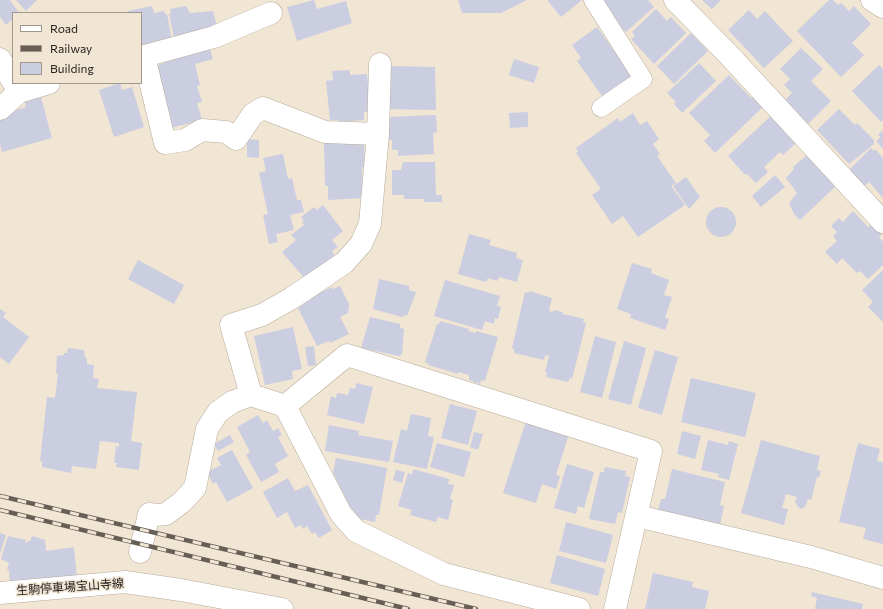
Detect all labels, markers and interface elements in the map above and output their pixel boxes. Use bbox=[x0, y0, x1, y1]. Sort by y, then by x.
legend bbox=[12, 12, 142, 84]
text: Road bbox=[50, 21, 78, 35]
text: Railway bbox=[50, 41, 92, 55]
text: Building bbox=[50, 61, 94, 75]
street label: 生駒停車場宝山寺線 bbox=[16, 576, 124, 598]

